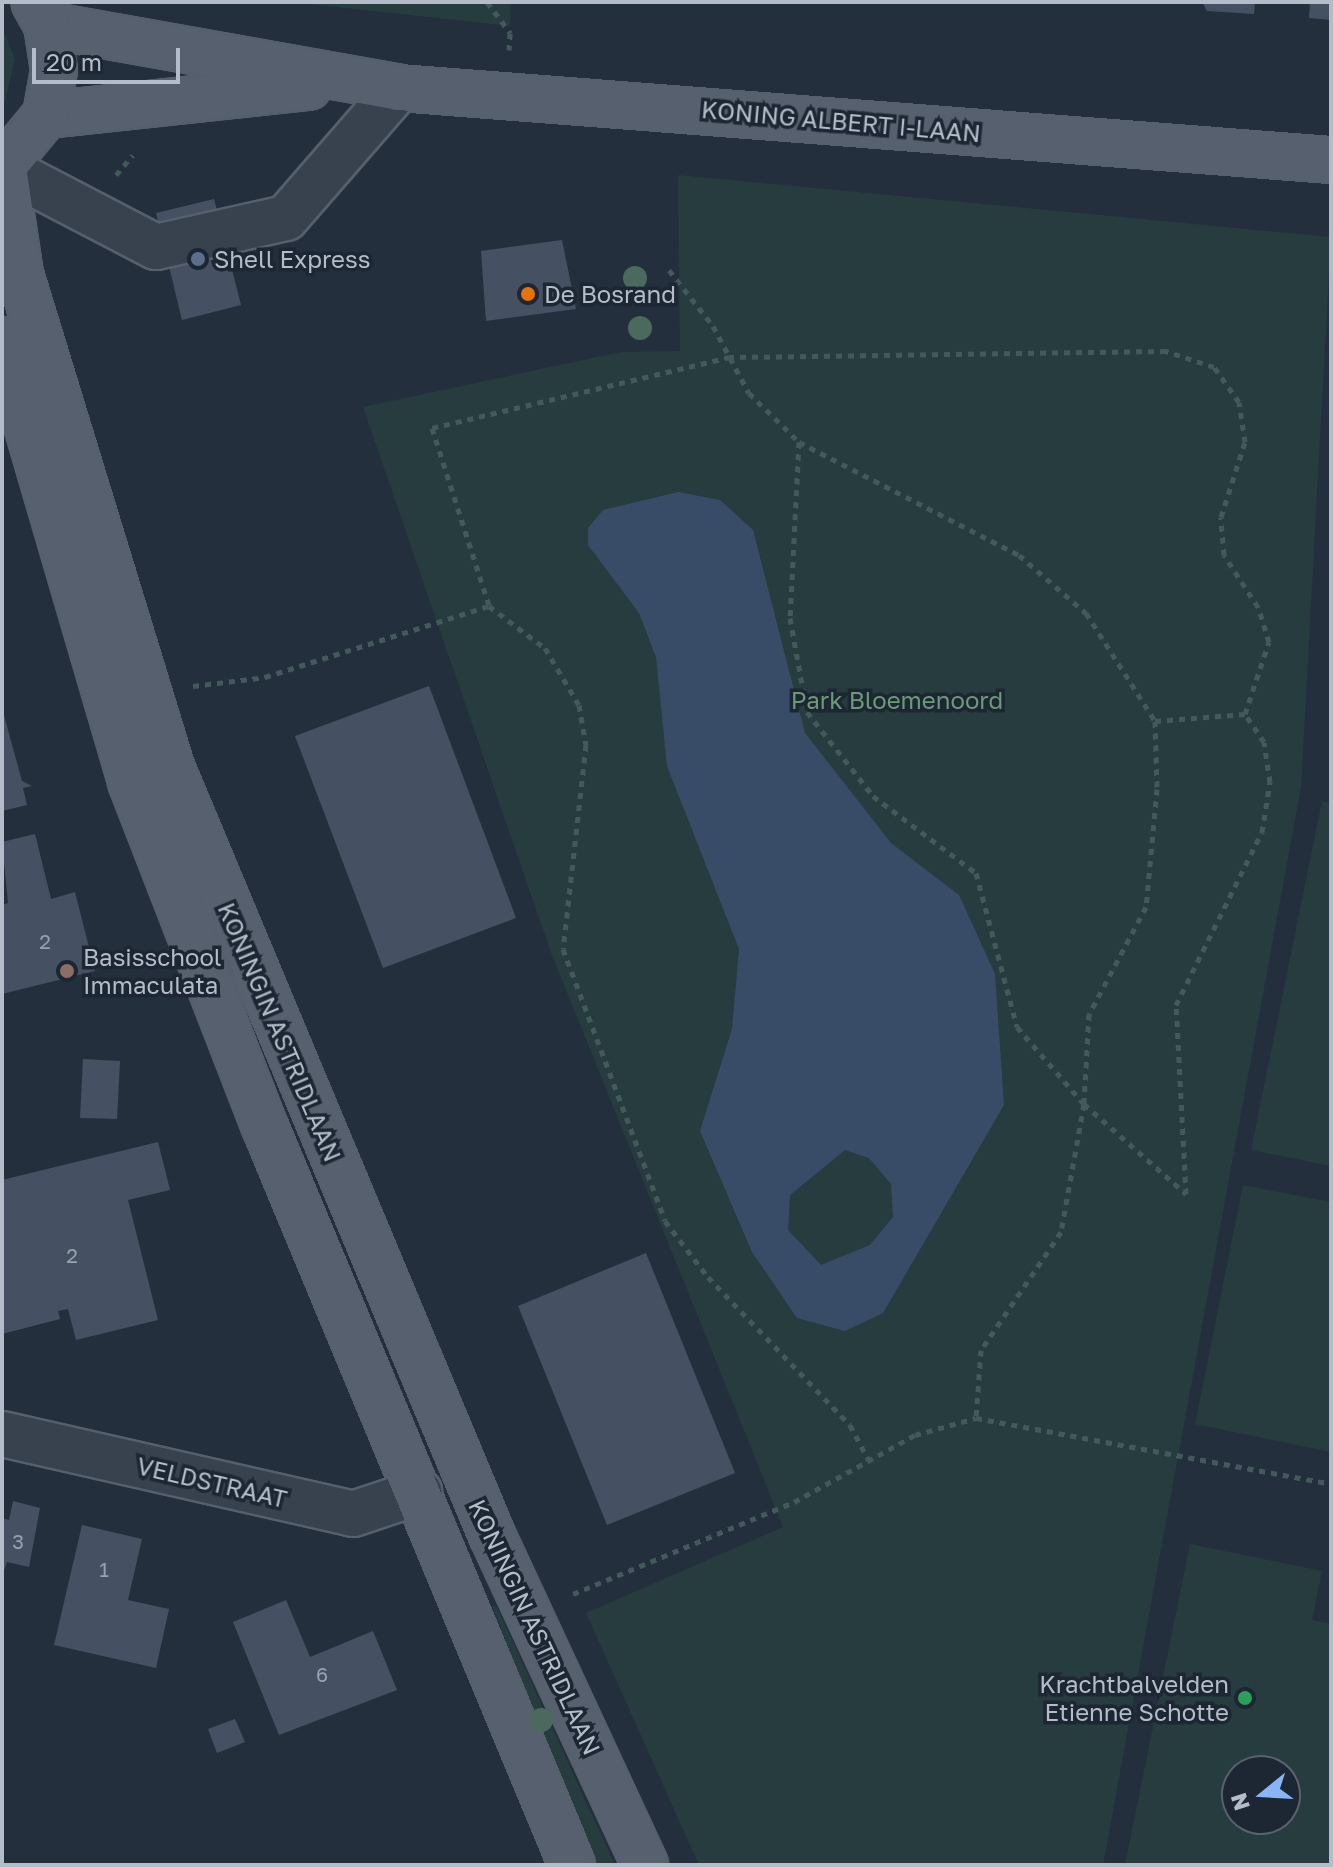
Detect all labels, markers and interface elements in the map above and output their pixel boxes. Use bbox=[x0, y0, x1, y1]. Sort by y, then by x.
scale bar bbox=[36, 32, 184, 82]
text: 20 m bbox=[46, 47, 102, 76]
street label: KONING ALBERT I-LAAN bbox=[700, 94, 982, 148]
place label: Shell Express bbox=[214, 245, 370, 273]
marker: Shell Express bbox=[189, 250, 207, 268]
place label: De Bosrand bbox=[544, 280, 676, 308]
marker: De Bosrand bbox=[519, 285, 537, 303]
park label: Park Bloemenoord bbox=[791, 686, 1003, 714]
street label: KONINGIN ASTRIDLAAN bbox=[212, 898, 348, 1166]
house number: 2 bbox=[39, 929, 51, 953]
place label: Basisschool Immaculata bbox=[83, 943, 222, 999]
marker: Basisschool Immaculata bbox=[58, 962, 76, 980]
house number: 2 bbox=[66, 1243, 78, 1267]
street label: VELDSTRAAT bbox=[134, 1451, 290, 1513]
street label: KONINGIN ASTRIDLAAN bbox=[463, 1495, 607, 1759]
house number: 3 bbox=[12, 1529, 24, 1553]
house number: 1 bbox=[99, 1557, 109, 1581]
house number: 6 bbox=[316, 1662, 328, 1686]
place label: Krachtbalvelden Etienne Schotte bbox=[1039, 1670, 1229, 1726]
marker: Krachtbalvelden Etienne Schotte bbox=[1236, 1689, 1254, 1707]
north arrow bbox=[1221, 1755, 1301, 1835]
text: N bbox=[1224, 1790, 1255, 1814]

